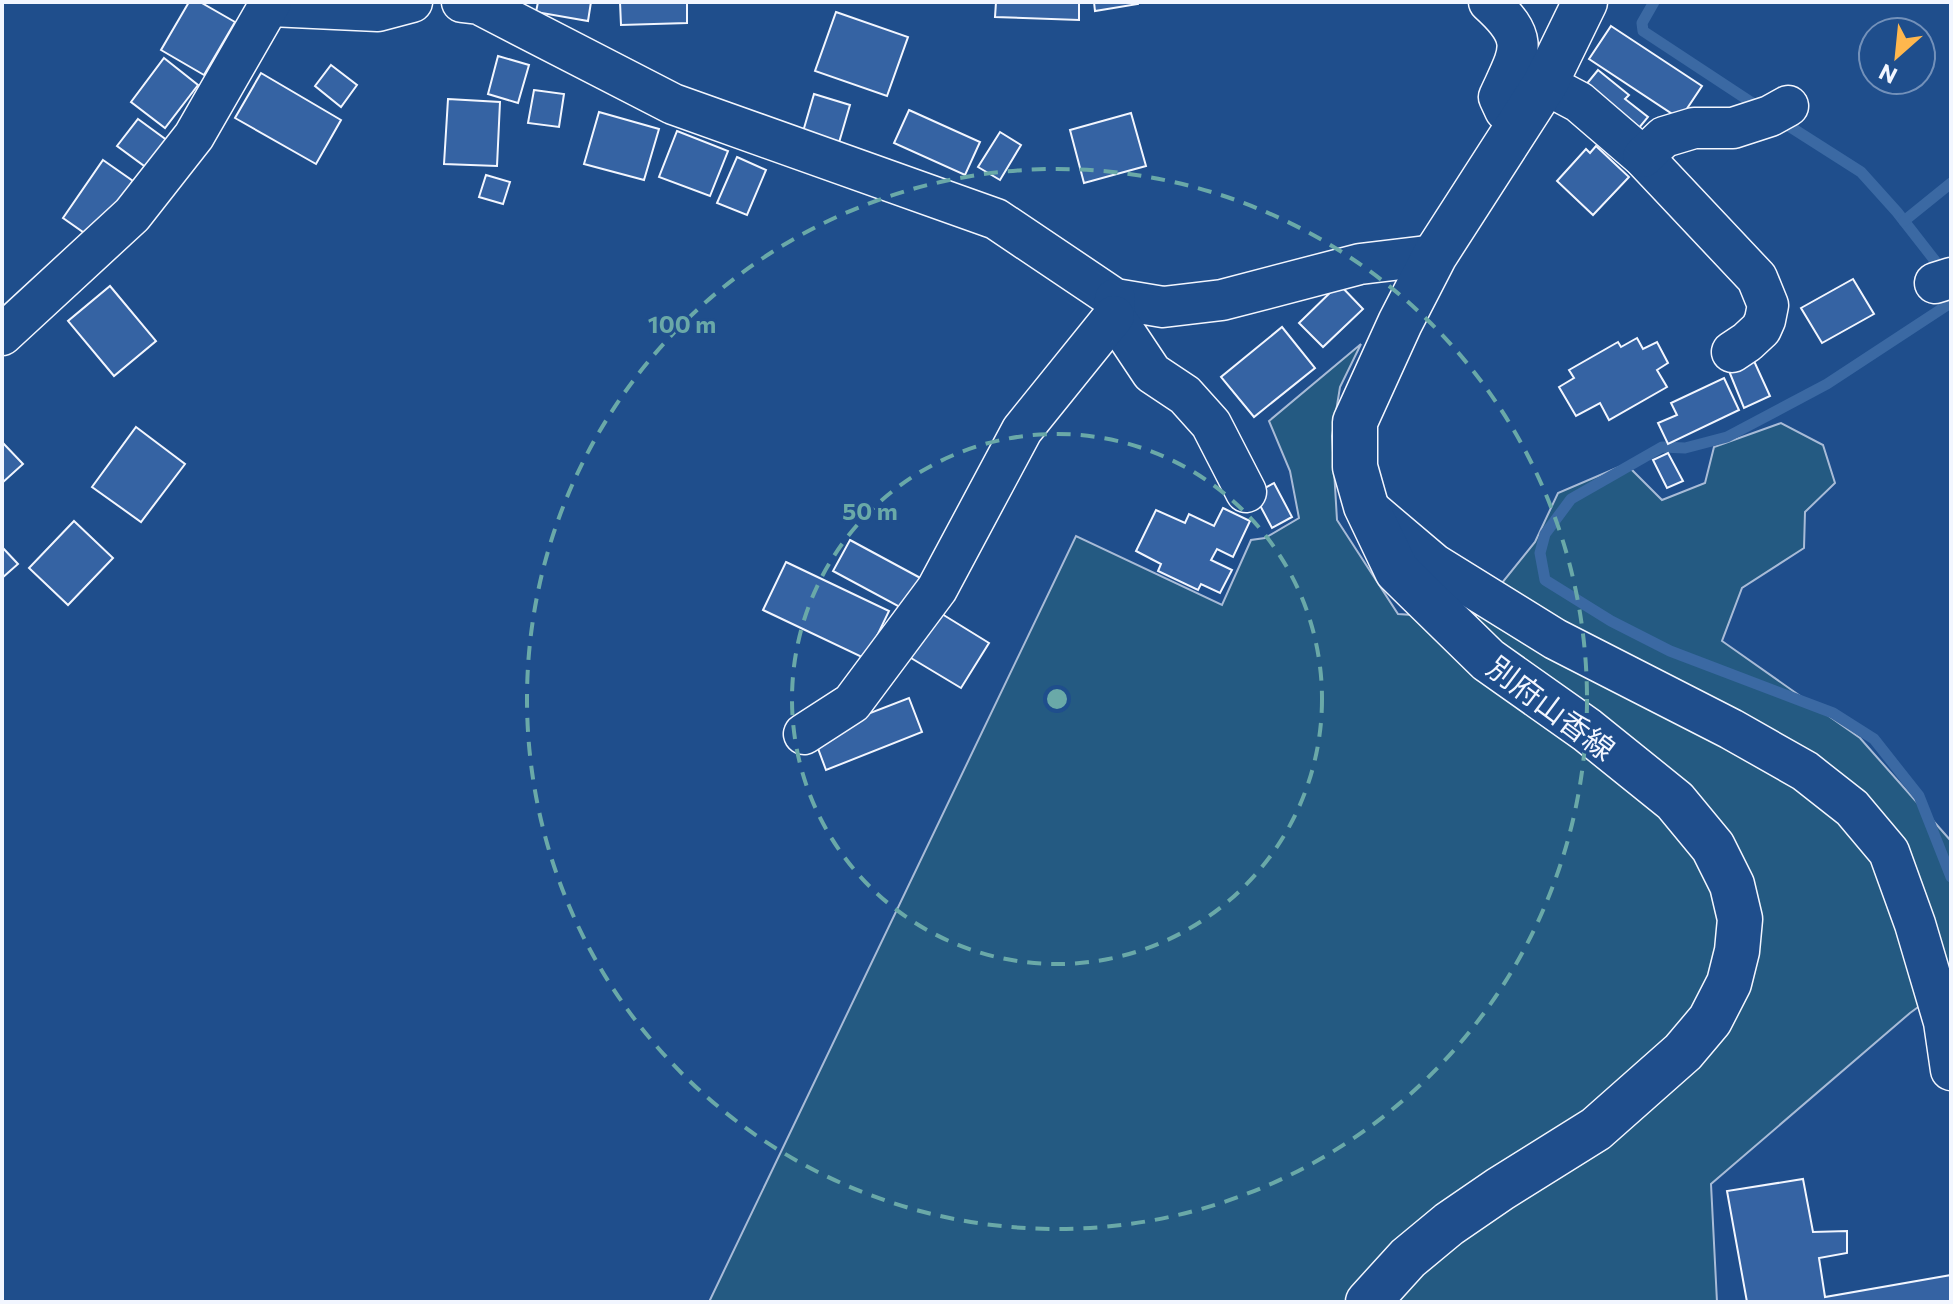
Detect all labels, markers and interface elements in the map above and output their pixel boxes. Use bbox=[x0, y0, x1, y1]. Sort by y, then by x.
north arrow bbox=[1857, 16, 1937, 96]
text: N bbox=[1874, 58, 1901, 90]
text: 100 m bbox=[648, 309, 716, 338]
text: 50 m bbox=[842, 496, 898, 525]
street label: 別府山香線 bbox=[1481, 647, 1623, 767]
centre of rings bbox=[1043, 685, 1071, 713]

